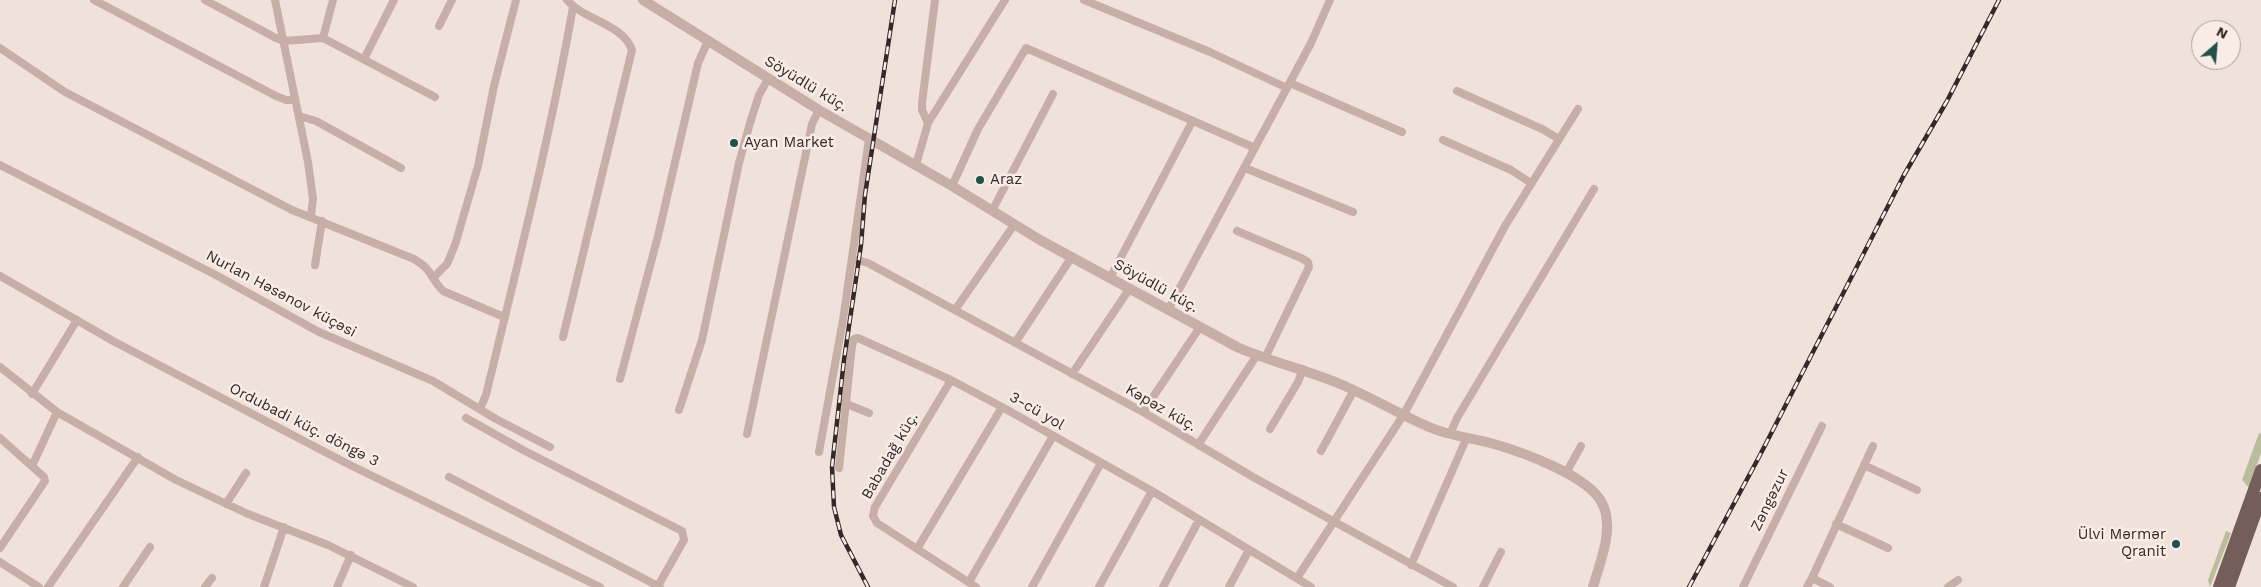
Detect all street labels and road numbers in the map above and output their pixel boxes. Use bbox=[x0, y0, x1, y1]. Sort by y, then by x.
street label: Söyüdlü küç. bbox=[761, 52, 851, 116]
street label: Nurlan Həsənov küçəsi bbox=[203, 247, 359, 341]
street label: Söyüdlü küç. bbox=[1111, 255, 1201, 317]
street label: Ordubadi küç. döngə 3 bbox=[226, 379, 382, 471]
street label: Kəpəz küç. bbox=[1122, 380, 1200, 436]
street label: 3-cü yol bbox=[1006, 388, 1068, 434]
street label: Babadağ küç. bbox=[858, 409, 922, 503]
street label: Zəngəzur bbox=[1747, 466, 1793, 534]

